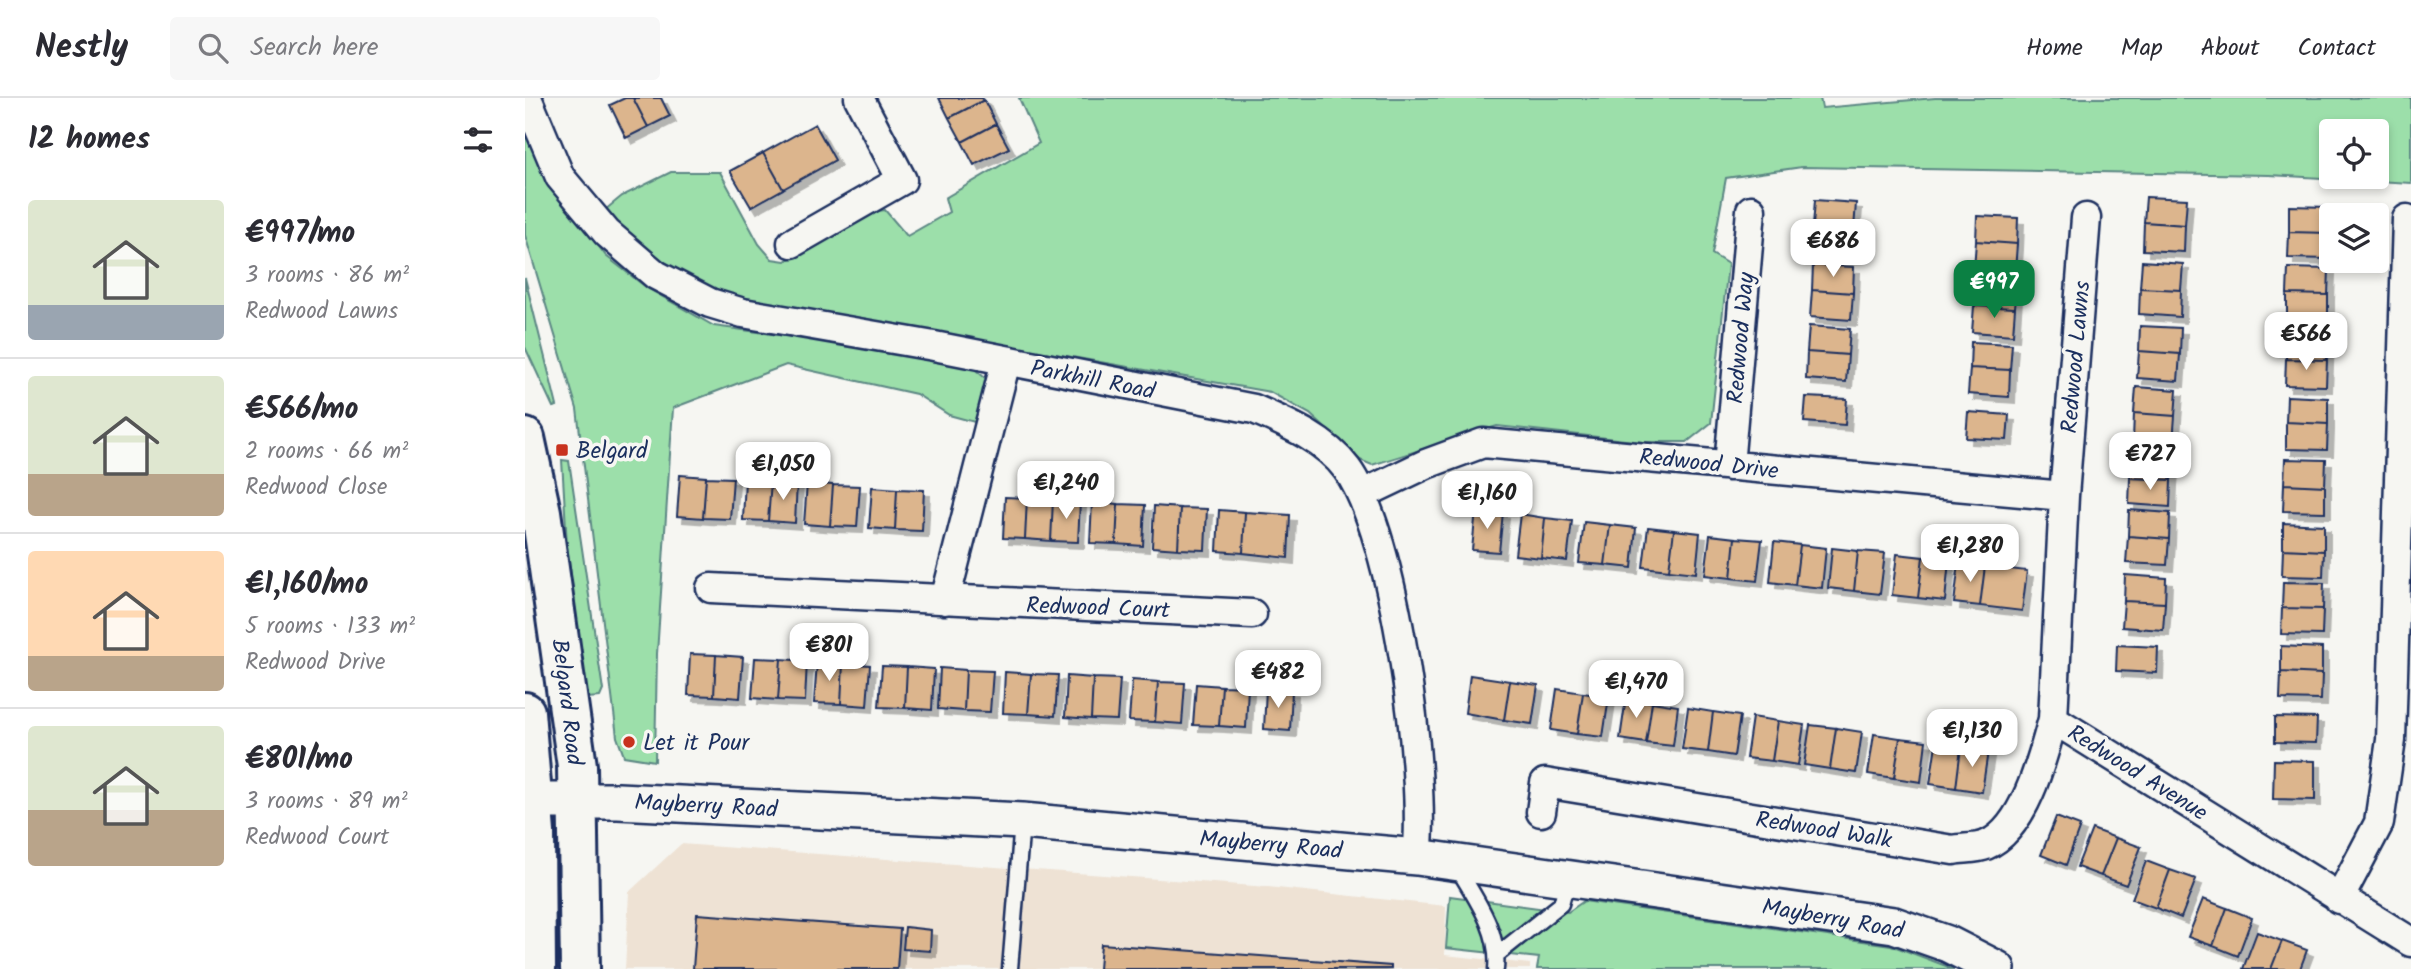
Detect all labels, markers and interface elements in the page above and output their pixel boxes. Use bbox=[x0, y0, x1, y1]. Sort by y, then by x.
search box bbox=[170, 17, 660, 80]
text: Nestly bbox=[35, 22, 128, 75]
text: Search here bbox=[250, 27, 378, 69]
icon: search bbox=[194, 29, 232, 67]
text: Home bbox=[2026, 29, 2083, 68]
text: Map bbox=[2121, 29, 2163, 68]
text: About bbox=[2201, 29, 2259, 68]
text: Contact bbox=[2297, 29, 2376, 68]
text: 12 homes bbox=[28, 116, 150, 164]
map controls bbox=[2319, 119, 2389, 273]
button: locate bbox=[2319, 119, 2389, 189]
icon: filters bbox=[459, 121, 497, 159]
button: layers bbox=[2319, 203, 2389, 273]
text: €997/mo bbox=[245, 210, 355, 258]
pin: €686 bbox=[1792, 220, 1874, 279]
text: €686 bbox=[1806, 224, 1860, 260]
icon: home bbox=[84, 228, 168, 312]
text: 3 rooms · 86 m² bbox=[245, 258, 409, 294]
pin: €997 bbox=[1953, 260, 2035, 320]
text: €997 bbox=[1970, 265, 2018, 301]
street label: Redwood Way bbox=[1718, 271, 1766, 405]
street label: Redwood Lawns bbox=[2052, 279, 2102, 435]
text: Redwood Lawns bbox=[245, 294, 398, 330]
pin: €566 bbox=[2265, 313, 2347, 372]
text: €566 bbox=[2280, 317, 2332, 353]
street label: Parkhill Road bbox=[1027, 351, 1158, 411]
text: €566/mo bbox=[245, 386, 358, 434]
icon: home bbox=[84, 404, 168, 488]
pin: €727 bbox=[2109, 432, 2191, 492]
text: 2 rooms · 66 m² bbox=[245, 434, 408, 470]
place label: Belgard bbox=[576, 434, 648, 470]
text: €727 bbox=[2125, 437, 2175, 473]
street label: Redwood Drive bbox=[1637, 440, 1780, 490]
marker: Belgard bbox=[554, 442, 570, 458]
pin: €1,050 bbox=[726, 442, 840, 502]
text: €1,050 bbox=[752, 447, 814, 483]
pin: €1,240 bbox=[1009, 462, 1123, 521]
text: €1,240 bbox=[1033, 466, 1099, 502]
text: Redwood Close bbox=[245, 470, 387, 506]
pin: €1,160 bbox=[1430, 472, 1544, 531]
text: €1,160 bbox=[1458, 476, 1516, 512]
pin: €1,280 bbox=[1913, 524, 2027, 584]
text: €1,280 bbox=[1937, 529, 2003, 565]
text: €1,160/mo bbox=[245, 561, 368, 609]
icon: home bbox=[84, 579, 168, 663]
street label: Redwood Court bbox=[1025, 588, 1172, 630]
text: 5 rooms · 133 m² bbox=[245, 609, 415, 645]
pin: €801 bbox=[788, 624, 870, 683]
text: €801 bbox=[806, 628, 852, 664]
street label: Belgard Road bbox=[540, 637, 592, 768]
text: Redwood Drive bbox=[245, 645, 385, 681]
pin: €482 bbox=[1237, 650, 1319, 710]
text: €482 bbox=[1251, 655, 1305, 691]
pin: €1,470 bbox=[1579, 660, 1693, 720]
text: €1,470 bbox=[1605, 665, 1667, 701]
pin: €1,130 bbox=[1915, 710, 2029, 769]
text: €1,130 bbox=[1943, 714, 2001, 750]
street label: Redwood Avenue bbox=[2060, 716, 2214, 831]
place label: Let it Pour bbox=[643, 726, 751, 762]
marker: Let it Pour bbox=[621, 734, 637, 750]
text: €801/mo bbox=[245, 736, 353, 784]
icon: home bbox=[84, 754, 168, 838]
text: 3 rooms · 89 m² bbox=[245, 784, 408, 820]
street label: Mayberry Road bbox=[633, 785, 779, 829]
street label: Redwood Walk bbox=[1753, 802, 1895, 860]
text: Redwood Court bbox=[245, 820, 389, 856]
street label: Mayberry Road bbox=[1198, 822, 1344, 870]
street label: Mayberry Road bbox=[1759, 890, 1907, 950]

